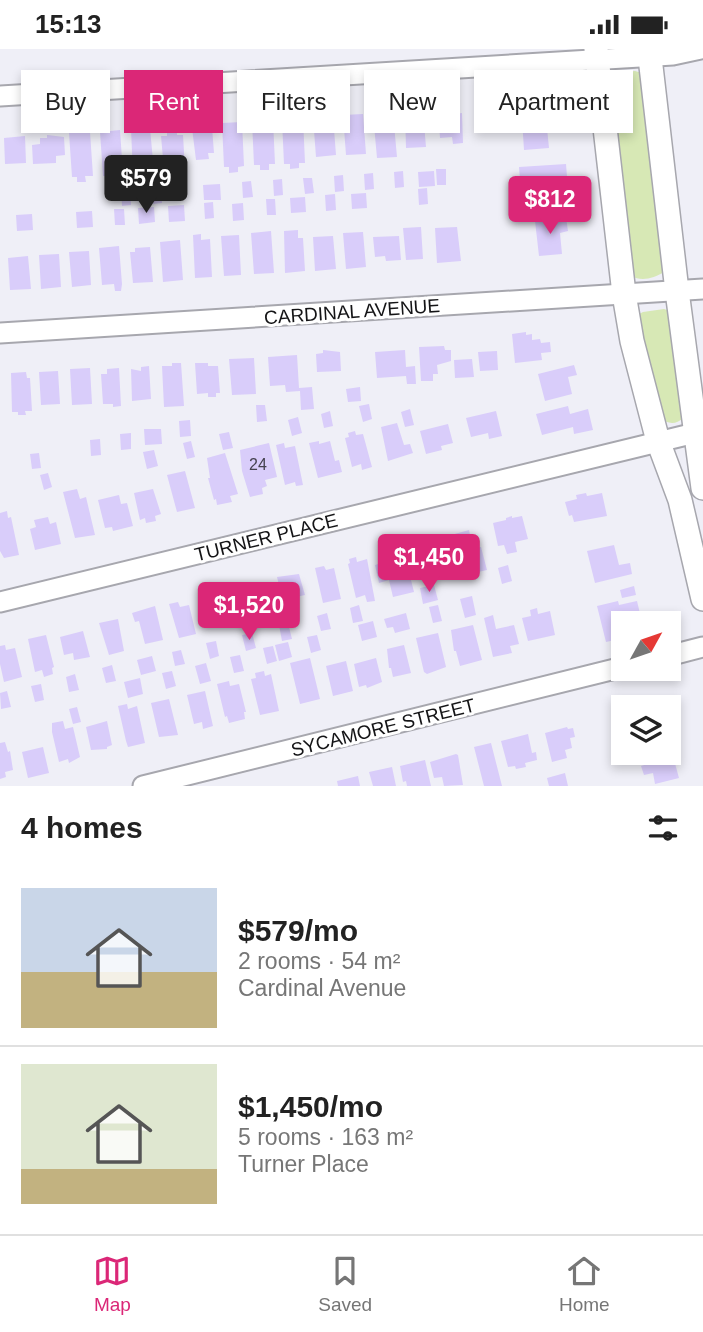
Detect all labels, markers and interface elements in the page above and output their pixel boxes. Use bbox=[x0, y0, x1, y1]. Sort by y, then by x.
text: 15:13 bbox=[35, 9, 102, 39]
chip: Buy bbox=[21, 70, 110, 133]
chip: Rent bbox=[124, 70, 223, 133]
chip: Filters bbox=[237, 70, 350, 133]
chip: New bbox=[364, 70, 460, 133]
chip: Apartment bbox=[474, 70, 633, 133]
pin: $579 bbox=[105, 155, 187, 215]
text: $579 bbox=[120, 165, 172, 191]
pin: $812 bbox=[509, 177, 591, 236]
text: $812 bbox=[524, 186, 576, 212]
street label: CARDINAL AVENUE bbox=[263, 295, 441, 328]
house number: 24 bbox=[249, 456, 267, 473]
street label: TURNER PLACE bbox=[192, 510, 340, 565]
pin: $1,450 bbox=[372, 535, 486, 594]
text: $1,450 bbox=[394, 544, 464, 570]
pin: $1,520 bbox=[192, 583, 306, 642]
text: $1,520 bbox=[214, 592, 284, 618]
north arrow bbox=[611, 611, 681, 681]
map controls bbox=[611, 611, 681, 765]
street label: SYCAMORE STREET bbox=[289, 694, 478, 761]
button: layers bbox=[611, 695, 681, 765]
icon: filters bbox=[644, 809, 682, 847]
text: 4 homes bbox=[21, 811, 143, 844]
text: $579/mo bbox=[238, 914, 358, 947]
icon: home bbox=[77, 916, 161, 1000]
text: 2 rooms · 54 m² bbox=[238, 948, 400, 974]
text: Cardinal Avenue bbox=[238, 975, 406, 1001]
text: $1,450/mo bbox=[238, 1090, 383, 1123]
icon: home bbox=[77, 1092, 161, 1176]
text: 5 rooms · 163 m² bbox=[238, 1124, 413, 1150]
text: Turner Place bbox=[238, 1151, 369, 1177]
tab: Map bbox=[93, 1252, 131, 1316]
tab: Saved bbox=[318, 1252, 372, 1316]
tab: Home bbox=[559, 1252, 610, 1316]

